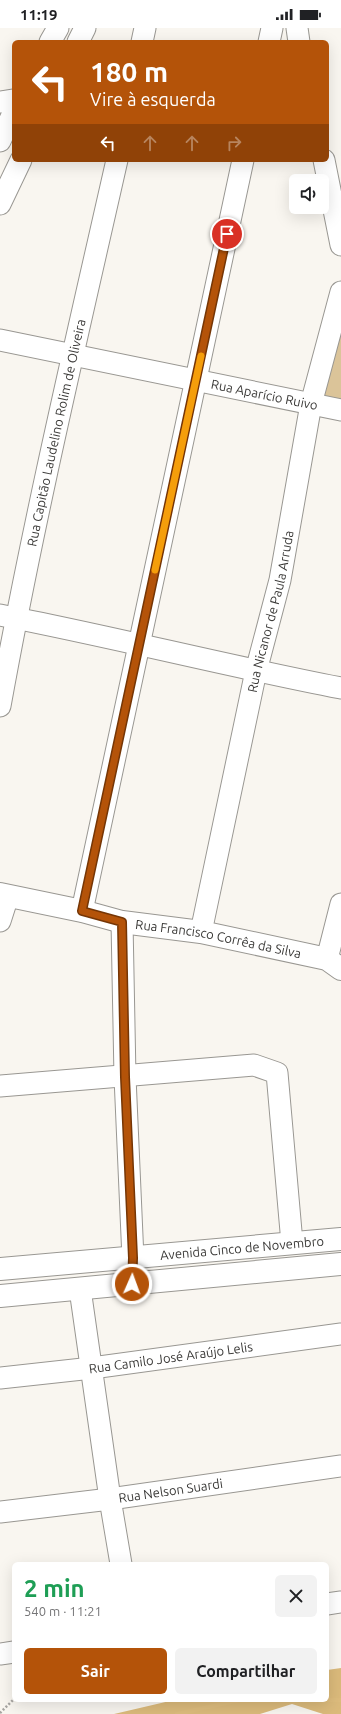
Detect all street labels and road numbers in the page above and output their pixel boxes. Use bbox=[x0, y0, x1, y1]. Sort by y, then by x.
street label: Rua Capitão Laudelino Rolim de Oliveira bbox=[24, 317, 88, 548]
street label: Rua Aparício Ruivo bbox=[210, 377, 319, 412]
street label: Rua Nicanor de Paula Arruda bbox=[245, 529, 296, 694]
street label: Rua Francisco Corrêa da Silva bbox=[135, 917, 303, 960]
street label: Avenida Cinco de Novembro bbox=[160, 1234, 325, 1262]
street label: Rua Camilo José Araújo Lelis bbox=[88, 1339, 254, 1375]
street label: Rua Nelson Suardi bbox=[117, 1476, 224, 1505]

